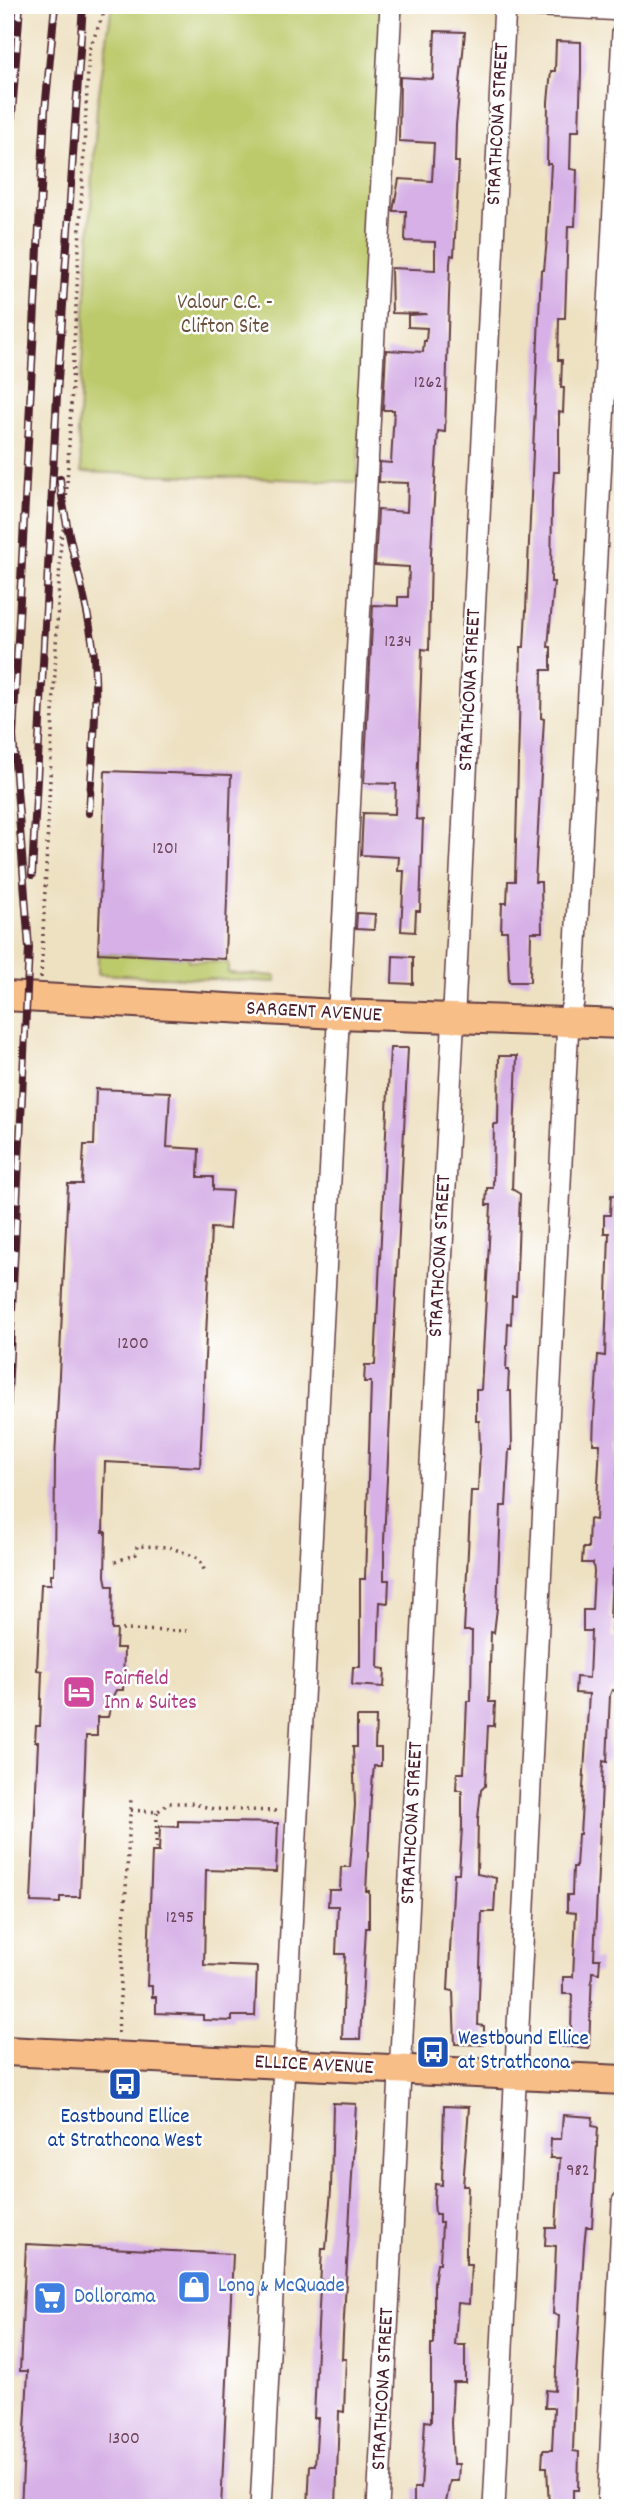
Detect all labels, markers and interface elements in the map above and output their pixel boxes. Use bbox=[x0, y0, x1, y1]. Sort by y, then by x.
street label: STRATHCONA STREET bbox=[480, 41, 518, 206]
park label: Valour C.C. - Clifton Site bbox=[177, 289, 273, 343]
house number: 1262 bbox=[414, 371, 442, 396]
street label: STRATHCONA STREET bbox=[452, 607, 490, 772]
house number: 1234 bbox=[384, 630, 412, 655]
house number: 1201 bbox=[152, 837, 178, 862]
street label: SARGENT AVENUE bbox=[245, 994, 383, 1032]
street label: STRATHCONA STREET bbox=[422, 1173, 460, 1338]
house number: 1200 bbox=[117, 1332, 149, 1357]
place label: Fairfield Inn & Suites bbox=[104, 1665, 197, 1719]
hotel icon: Fairfield Inn & Suites bbox=[60, 1673, 98, 1711]
street label: STRATHCONA STREET bbox=[394, 1740, 432, 1905]
house number: 1295 bbox=[166, 1906, 194, 1931]
place label: Westbound Ellice at Strathcona bbox=[458, 2025, 589, 2079]
bus stop icon: Westbound Ellice at Strathcona bbox=[414, 2033, 452, 2071]
street label: ELLICE AVENUE bbox=[254, 2048, 375, 2084]
bus stop icon: Eastbound Ellice at Strathcona West bbox=[106, 2065, 144, 2103]
place label: Eastbound Ellice at Strathcona West bbox=[48, 2103, 202, 2157]
house number: 982 bbox=[566, 2159, 590, 2184]
shop icon: Long & McQuade bbox=[175, 2268, 213, 2306]
place label: Long & McQuade bbox=[218, 2272, 345, 2302]
supermarket icon: Dollorama bbox=[31, 2279, 69, 2317]
place label: Dollorama bbox=[74, 2283, 157, 2313]
street label: STRATHCONA STREET bbox=[365, 2306, 403, 2471]
house number: 1300 bbox=[108, 2427, 140, 2452]

